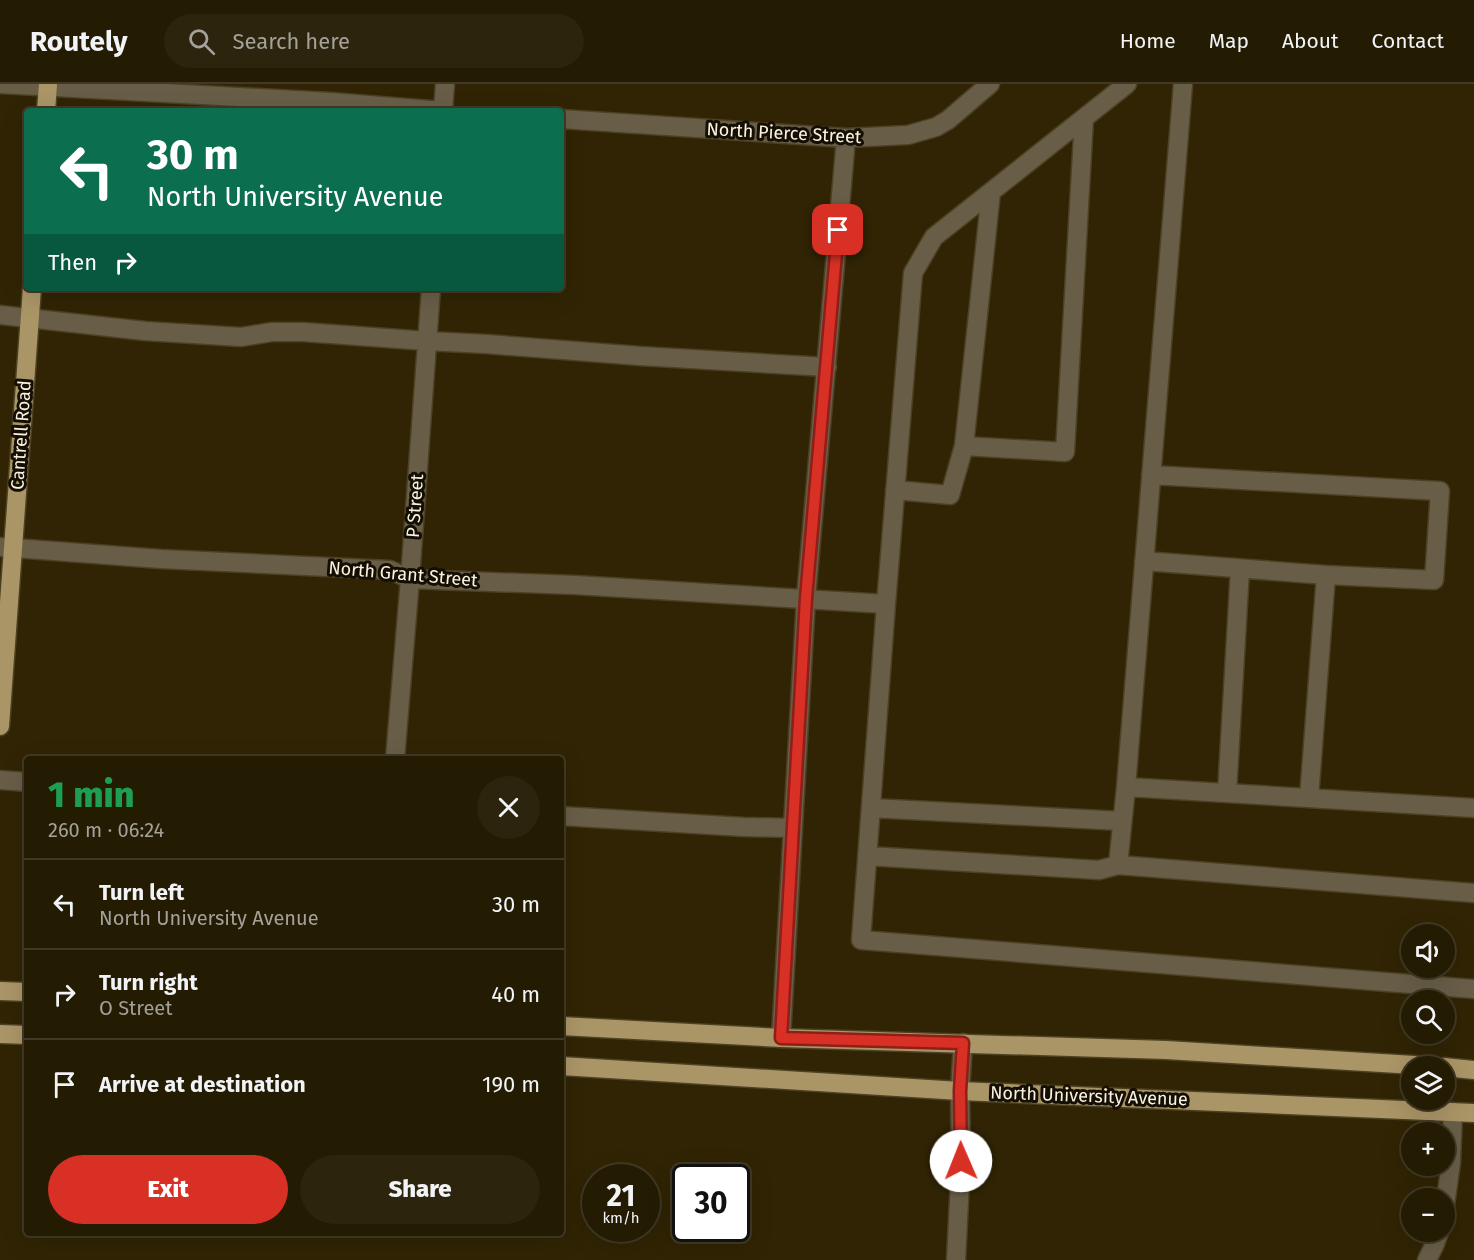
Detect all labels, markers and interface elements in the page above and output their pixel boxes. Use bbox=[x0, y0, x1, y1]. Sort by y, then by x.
search box bbox=[164, 14, 584, 68]
text: Routely bbox=[30, 25, 128, 58]
icon: search bbox=[185, 25, 218, 58]
text: Search here bbox=[233, 28, 350, 55]
text: Home bbox=[1120, 28, 1176, 54]
text: Map bbox=[1209, 28, 1249, 54]
text: About bbox=[1282, 28, 1339, 54]
text: Contact bbox=[1372, 28, 1444, 54]
street label: North Pierce Street bbox=[706, 118, 862, 148]
text: 30 m bbox=[147, 130, 239, 180]
icon: left bbox=[48, 132, 126, 210]
text: North University Avenue bbox=[147, 181, 443, 213]
pin bbox=[812, 204, 863, 255]
icon: arrive bbox=[821, 213, 854, 246]
icon: right bbox=[109, 246, 142, 279]
text: Then bbox=[48, 249, 97, 276]
street label: Cantrell Road bbox=[6, 379, 36, 491]
street label: P Street bbox=[402, 473, 428, 539]
street label: North Grant Street bbox=[327, 557, 479, 592]
text: 1 min bbox=[48, 773, 134, 817]
button: close bbox=[477, 776, 540, 839]
text: 260 m · 06:24 bbox=[48, 818, 164, 842]
text: Turn left bbox=[99, 879, 184, 906]
icon: left bbox=[48, 888, 81, 921]
text: 30 m bbox=[492, 891, 540, 918]
text: North University Avenue bbox=[99, 906, 319, 930]
map controls bbox=[1401, 924, 1455, 1242]
button: sound bbox=[1401, 924, 1455, 978]
text: Turn right bbox=[99, 969, 198, 996]
icon: right bbox=[48, 978, 81, 1011]
text: 40 m bbox=[491, 981, 540, 1008]
button: search bbox=[1401, 990, 1455, 1044]
text: O Street bbox=[99, 996, 172, 1020]
button: layers bbox=[1401, 1056, 1455, 1110]
icon: arrive bbox=[48, 1068, 81, 1101]
text: Arrive at destination bbox=[99, 1071, 306, 1098]
text: 190 m bbox=[482, 1071, 540, 1098]
street label: North University Avenue bbox=[990, 1082, 1188, 1110]
button: + bbox=[1401, 1122, 1455, 1176]
position arrow bbox=[929, 1129, 993, 1193]
button: Exit bbox=[48, 1155, 288, 1224]
button: Share bbox=[300, 1155, 540, 1224]
speed limit sign: 30 bbox=[672, 1164, 750, 1242]
text: 21 bbox=[607, 1178, 635, 1214]
button: − bbox=[1401, 1188, 1455, 1242]
text: km/h bbox=[602, 1209, 640, 1227]

